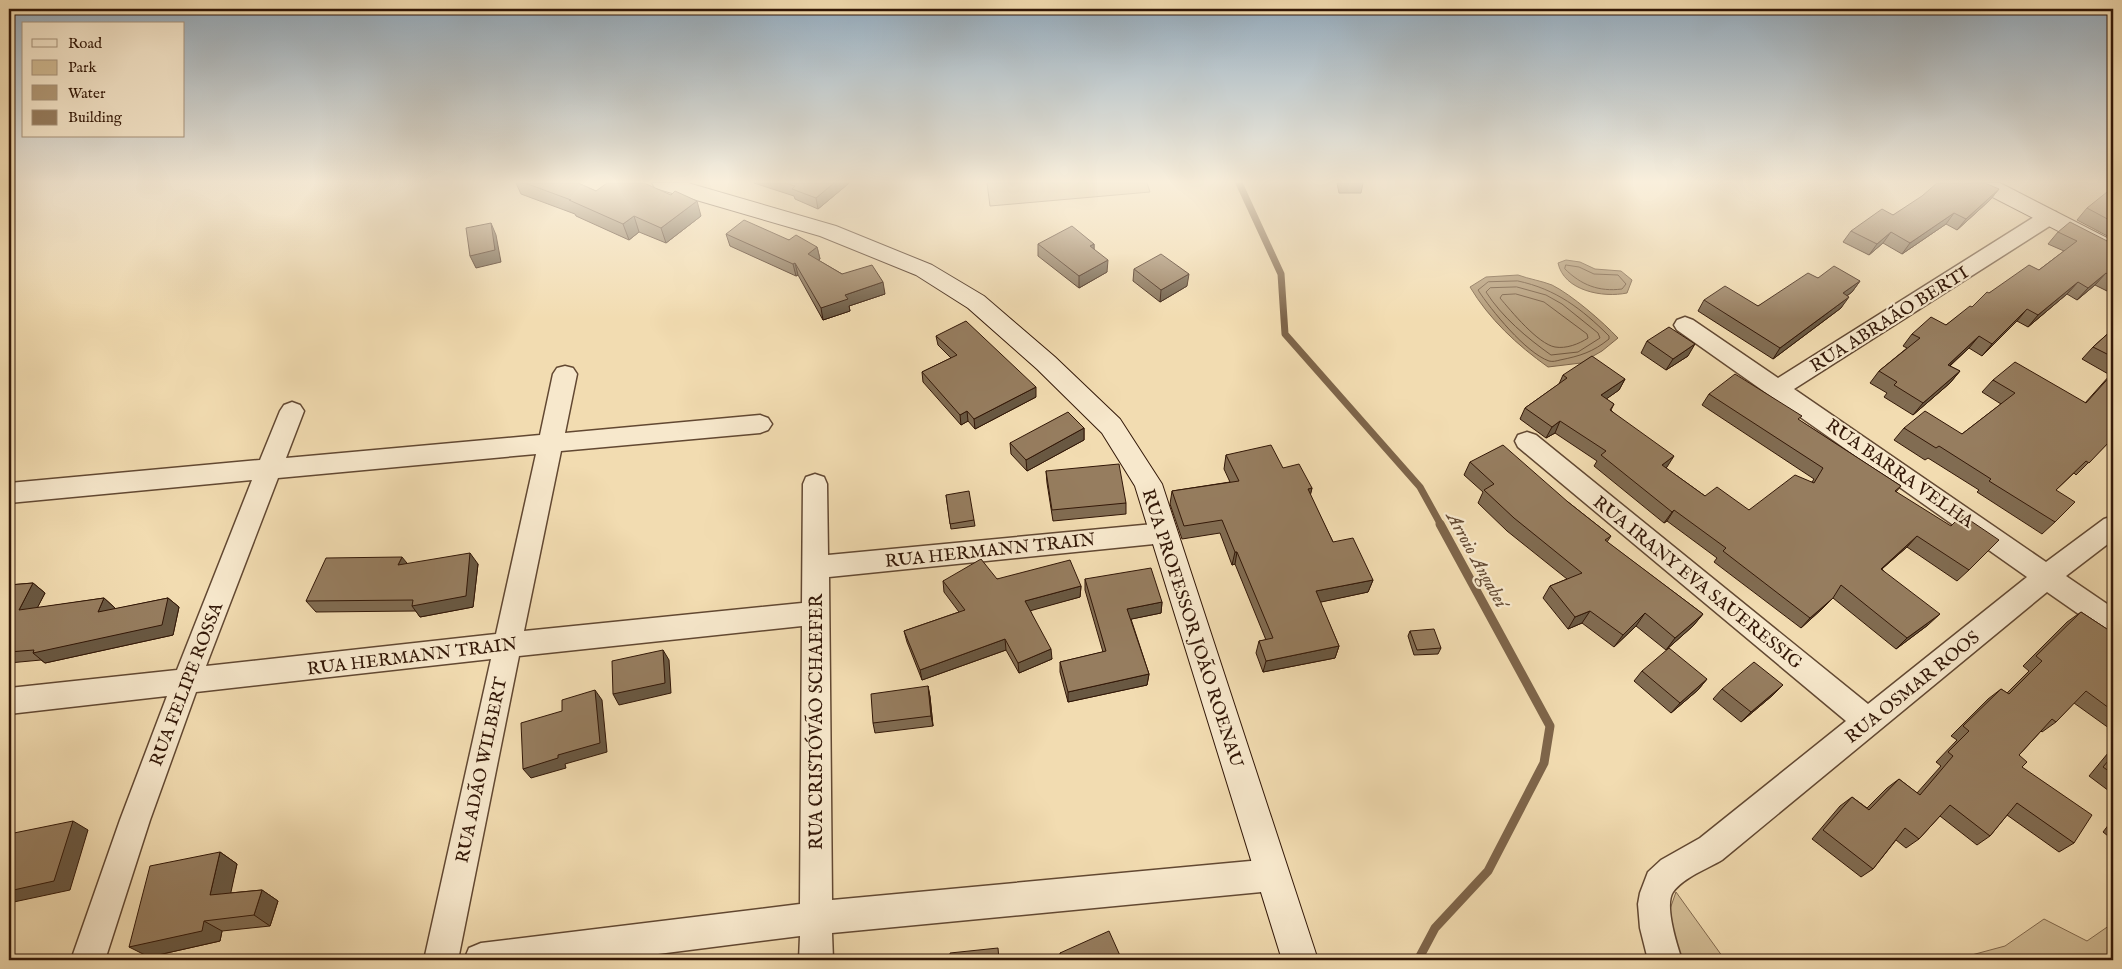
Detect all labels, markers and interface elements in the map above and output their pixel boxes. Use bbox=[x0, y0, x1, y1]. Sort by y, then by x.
legend bbox=[22, 22, 185, 138]
text: Road bbox=[68, 34, 103, 53]
text: Park bbox=[68, 58, 98, 77]
text: Water bbox=[68, 84, 106, 103]
text: Building bbox=[68, 108, 123, 127]
street label: RUA ABRAÃO BERTI bbox=[1805, 260, 1974, 378]
street label: RUA BARRA VELHA bbox=[1821, 414, 1978, 534]
street label: RUA PROFESSOR JOÃO ROENAU bbox=[1136, 486, 1250, 771]
street label: RUA IRANY EVA SAUERESSIG bbox=[1588, 491, 1807, 675]
water label: Arroio Angabeí bbox=[1439, 506, 1514, 615]
street label: RUA HERMANN TRAIN bbox=[884, 529, 1097, 574]
street label: RUA CRISTÓVÃO SCHAEFER bbox=[804, 592, 829, 850]
street label: RUA FELIPE ROSSA bbox=[146, 599, 230, 770]
street label: RUA OSMAR ROOS bbox=[1841, 627, 1985, 750]
street label: RUA HERMANN TRAIN bbox=[306, 633, 519, 682]
street label: RUA ADÃO WILBERT bbox=[450, 675, 513, 865]

